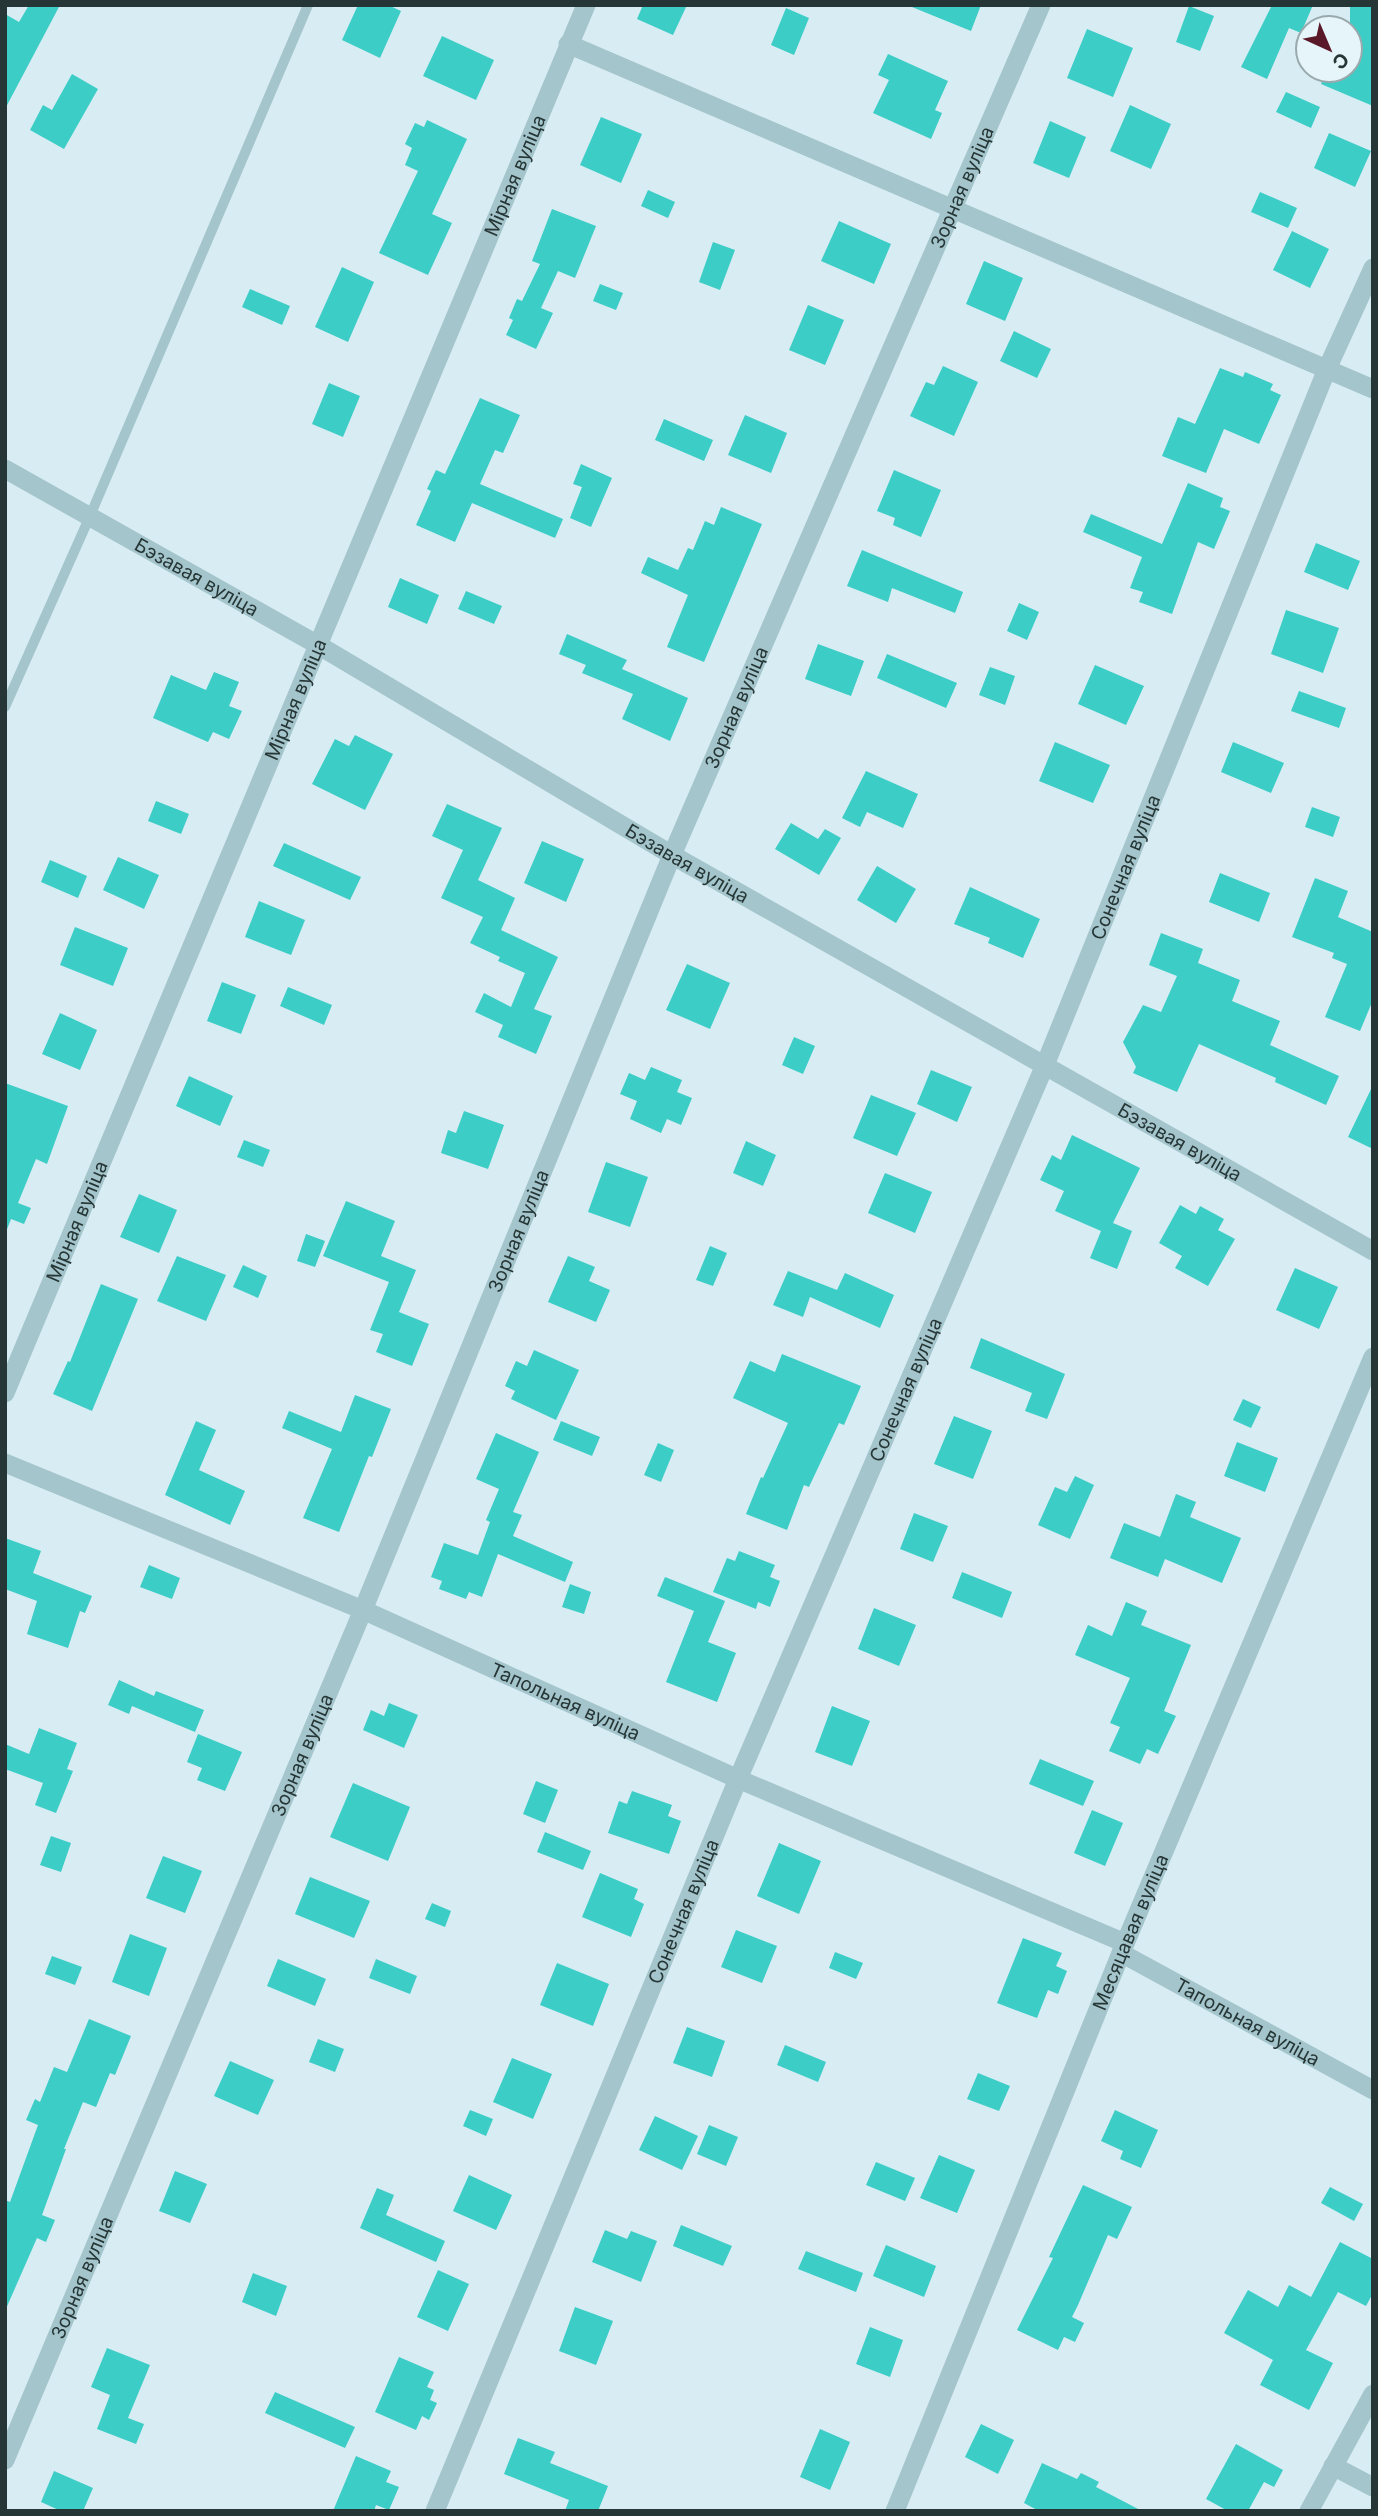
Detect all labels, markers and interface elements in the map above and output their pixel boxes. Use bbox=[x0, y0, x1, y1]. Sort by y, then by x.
north arrow bbox=[1294, 14, 1364, 84]
text: С bbox=[1327, 48, 1354, 74]
street label: Мірная вуліца bbox=[480, 111, 551, 240]
street label: Зорная вуліца bbox=[926, 123, 999, 252]
street label: Бэзавая вуліца bbox=[131, 533, 263, 621]
street label: Мірная вуліца bbox=[260, 635, 331, 764]
street label: Зорная вуліца bbox=[700, 643, 773, 772]
street label: Сонечная вуліца bbox=[1086, 791, 1165, 943]
street label: Бэзавая вуліца bbox=[621, 819, 753, 908]
street label: Бэзавая вуліца bbox=[1114, 1098, 1246, 1186]
street label: Мірная вуліца bbox=[42, 1158, 113, 1286]
street label: Зорная вуліца bbox=[483, 1166, 554, 1296]
street label: Сонечная вуліца bbox=[865, 1314, 947, 1466]
street label: Тапольная вуліца bbox=[487, 1658, 644, 1745]
street label: Зорная вуліца bbox=[266, 1690, 338, 1820]
street label: Сонечная вуліца bbox=[643, 1836, 724, 1987]
street label: Месяцавая вуліца bbox=[1088, 1851, 1174, 2014]
street label: Тапольная вуліца bbox=[1171, 1974, 1324, 2071]
street label: Зорная вуліца bbox=[46, 2213, 118, 2342]

